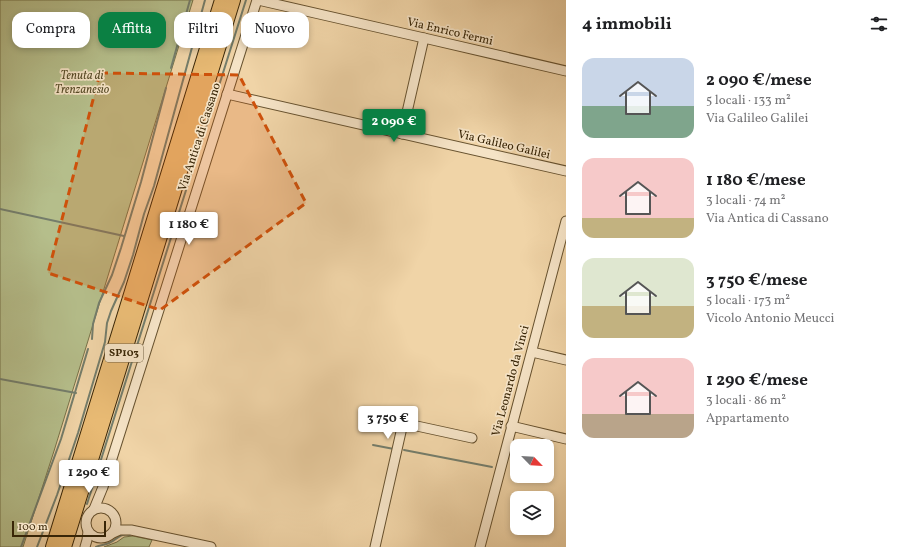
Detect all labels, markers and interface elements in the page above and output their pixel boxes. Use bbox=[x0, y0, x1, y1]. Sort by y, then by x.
chip: Compra bbox=[12, 12, 90, 48]
chip: Affitta bbox=[98, 12, 166, 48]
chip: Filtri bbox=[174, 12, 233, 48]
chip: Nuovo bbox=[241, 12, 309, 48]
text: 4 immobili bbox=[582, 13, 672, 36]
icon: filters bbox=[868, 13, 890, 35]
street label: Via Enrico Fermi bbox=[405, 14, 495, 50]
park label: Tenuta di Trenzanesio bbox=[55, 68, 110, 98]
text: 2 090 €/mese bbox=[706, 69, 812, 92]
icon: home bbox=[614, 74, 662, 122]
street label: Via Antica di Cassano bbox=[175, 81, 225, 193]
text: 5 locali · 133 m² bbox=[706, 92, 791, 110]
pin: 2 090 € bbox=[357, 109, 431, 143]
text: Via Galileo Galilei bbox=[706, 110, 808, 128]
text: 2 090 € bbox=[372, 113, 416, 131]
street label: Via Galileo Galilei bbox=[456, 127, 552, 164]
text: 1 180 €/mese bbox=[706, 169, 806, 192]
icon: home bbox=[614, 174, 662, 222]
text: 3 locali · 74 m² bbox=[706, 192, 786, 210]
text: Via Antica di Cassano bbox=[706, 210, 829, 228]
pin: 1 180 € bbox=[152, 212, 226, 246]
text: 1 180 € bbox=[169, 216, 209, 234]
text: 3 750 €/mese bbox=[706, 269, 808, 292]
icon: home bbox=[614, 274, 662, 322]
text: 5 locali · 173 m² bbox=[706, 292, 790, 310]
text: Vicolo Antonio Meucci bbox=[706, 310, 835, 328]
street label: Via Leonardo da Vinci bbox=[488, 323, 534, 438]
road number: SP103 bbox=[105, 344, 143, 362]
text: 1 290 €/mese bbox=[706, 369, 808, 392]
icon: home bbox=[614, 374, 662, 422]
text: 3 locali · 86 m² bbox=[706, 392, 786, 410]
pin: 3 750 € bbox=[351, 406, 425, 440]
text: 3 750 € bbox=[367, 410, 409, 428]
text: Appartamento bbox=[706, 410, 789, 428]
north arrow bbox=[510, 439, 554, 483]
map controls bbox=[510, 439, 554, 535]
pin: 1 290 € bbox=[52, 460, 126, 494]
text: 1 290 € bbox=[68, 464, 110, 482]
button: layers bbox=[510, 491, 554, 535]
scale bar bbox=[12, 519, 106, 538]
text: 100 m bbox=[18, 520, 48, 535]

